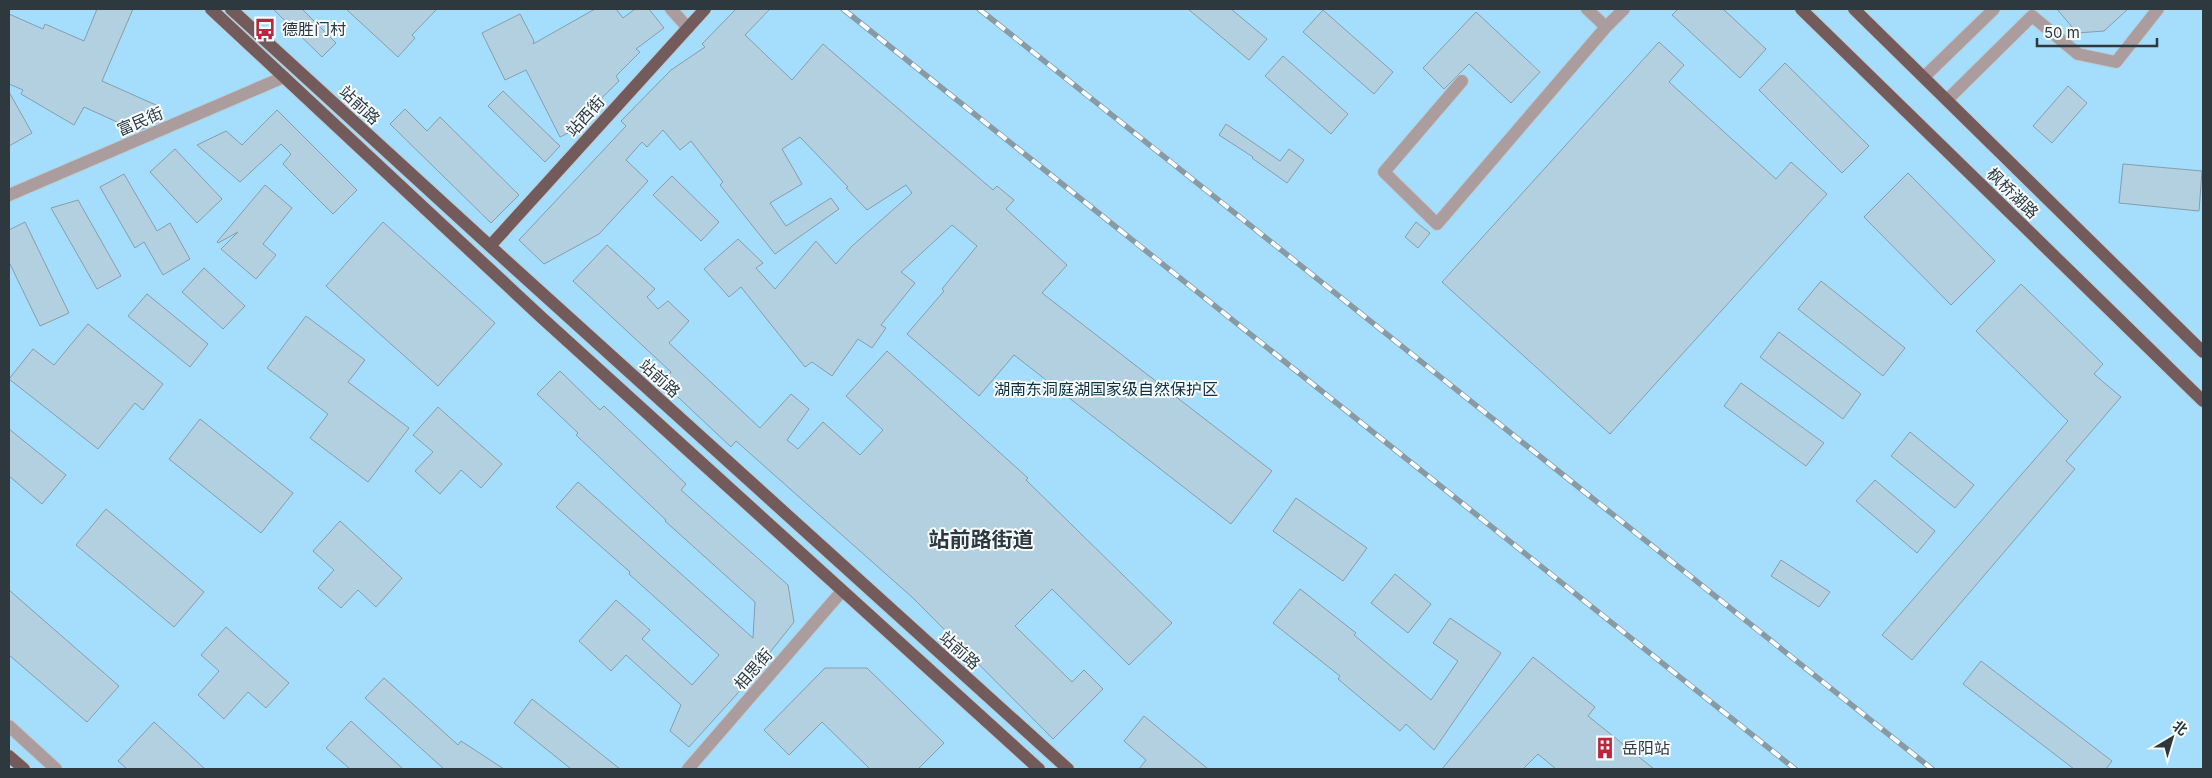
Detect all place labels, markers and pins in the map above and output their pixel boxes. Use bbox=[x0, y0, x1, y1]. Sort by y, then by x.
bus stop icon: 德胜门村 bbox=[252, 16, 278, 42]
place label: 德胜门村 bbox=[282, 19, 346, 39]
building icon: 岳阳站 bbox=[1592, 735, 1618, 761]
place label: 岳阳站 bbox=[1622, 738, 1670, 758]

